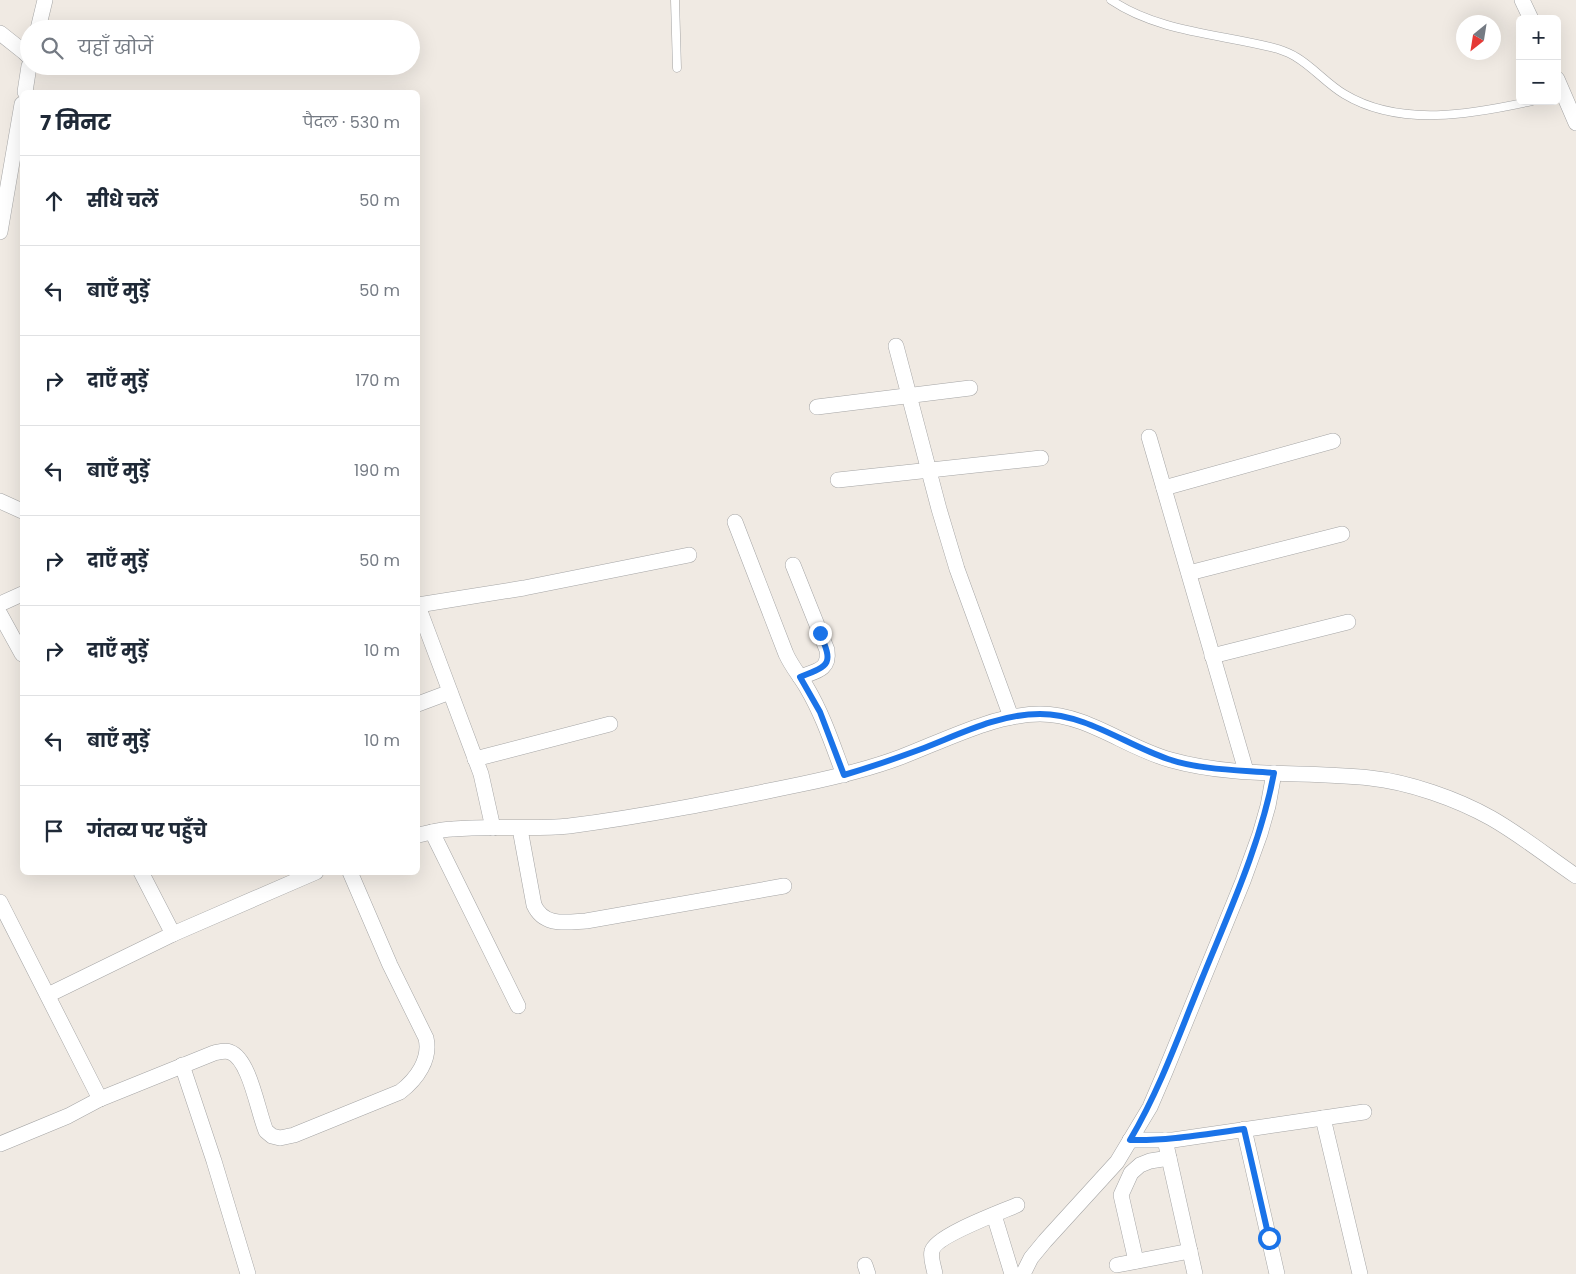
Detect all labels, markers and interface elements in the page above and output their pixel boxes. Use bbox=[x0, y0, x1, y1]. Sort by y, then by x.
north arrow bbox=[1456, 15, 1501, 60]
map controls bbox=[1516, 15, 1561, 105]
button: + bbox=[1516, 15, 1561, 60]
search box bbox=[20, 20, 420, 75]
icon: search bbox=[38, 34, 66, 62]
text: यहाँ खोजें bbox=[78, 34, 153, 61]
button: − bbox=[1516, 60, 1561, 105]
text: 7 मिनट bbox=[40, 108, 111, 137]
text: पैदल · 530 m bbox=[303, 111, 400, 134]
icon: ahead bbox=[40, 187, 68, 215]
text: सीधे चलें bbox=[87, 187, 158, 214]
text: 50 m bbox=[359, 189, 400, 212]
icon: left bbox=[40, 277, 68, 305]
text: बाएँ मुड़ें bbox=[87, 277, 149, 304]
text: 50 m bbox=[359, 279, 400, 302]
icon: right bbox=[40, 367, 68, 395]
text: दाएँ मुड़ें bbox=[87, 367, 148, 394]
text: 170 m bbox=[355, 369, 400, 392]
icon: left bbox=[40, 457, 68, 485]
text: बाएँ मुड़ें bbox=[87, 457, 149, 484]
text: 190 m bbox=[354, 459, 400, 482]
icon: right bbox=[40, 547, 68, 575]
text: दाएँ मुड़ें bbox=[87, 547, 148, 574]
text: 50 m bbox=[359, 549, 400, 572]
route end bbox=[809, 622, 832, 645]
icon: right bbox=[40, 637, 68, 665]
text: दाएँ मुड़ें bbox=[87, 637, 148, 664]
text: 10 m bbox=[364, 639, 400, 662]
icon: left bbox=[40, 727, 68, 755]
text: बाएँ मुड़ें bbox=[87, 727, 149, 754]
text: 10 m bbox=[364, 729, 400, 752]
icon: arrive bbox=[40, 817, 68, 845]
text: गंतव्य पर पहुँचे bbox=[87, 817, 207, 844]
route start bbox=[1258, 1227, 1281, 1250]

